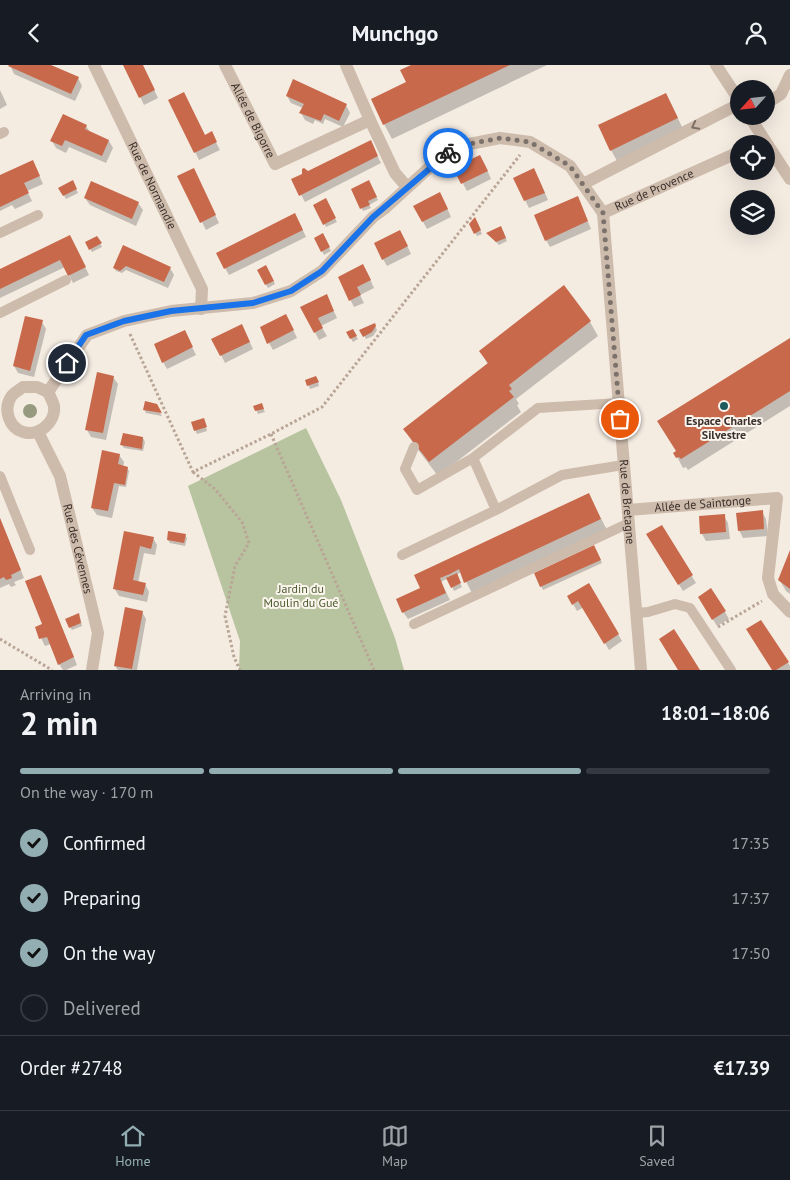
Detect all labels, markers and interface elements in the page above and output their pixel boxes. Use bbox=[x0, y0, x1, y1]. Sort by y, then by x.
icon: back bbox=[20, 19, 48, 47]
text: Munchgo bbox=[352, 19, 438, 47]
icon: person bbox=[742, 19, 770, 47]
street label: Allée de Bigorre bbox=[228, 80, 279, 160]
north arrow bbox=[730, 80, 775, 125]
map controls bbox=[730, 80, 775, 235]
one-way arrow bbox=[692, 120, 701, 130]
courier bbox=[423, 128, 473, 178]
button: locate bbox=[730, 135, 775, 180]
street label: Rue de Normandie bbox=[125, 139, 180, 232]
icon: bike bbox=[434, 139, 462, 167]
street label: Rue de Provence bbox=[612, 165, 696, 214]
button: layers bbox=[730, 190, 775, 235]
pin bbox=[46, 342, 88, 384]
icon: home bbox=[53, 349, 81, 377]
pin bbox=[599, 398, 641, 440]
marker: Espace Charles Silvestre bbox=[718, 400, 730, 412]
icon: bag bbox=[606, 405, 634, 433]
place label: Espace Charles Silvestre bbox=[686, 413, 762, 442]
street label: Rue de Bretagne bbox=[617, 459, 639, 545]
street label: Allée de Saintonge bbox=[654, 492, 752, 515]
street label: Rue des Cévennes bbox=[60, 502, 96, 595]
park label: Jardin du Moulin du Gué bbox=[264, 581, 338, 610]
text: Arriving in bbox=[20, 684, 91, 704]
text: 18:01–18:06 bbox=[661, 701, 770, 725]
text: 2 min bbox=[20, 702, 98, 744]
text: On the way · 170 m bbox=[20, 782, 153, 802]
icon: check bbox=[20, 829, 48, 857]
text: Confirmed bbox=[63, 831, 146, 855]
text: 17:35 bbox=[732, 833, 770, 853]
icon: check bbox=[20, 884, 48, 912]
text: Preparing bbox=[63, 886, 141, 910]
text: 17:37 bbox=[732, 888, 770, 908]
icon: check bbox=[20, 939, 48, 967]
text: On the way bbox=[63, 941, 155, 965]
text: 17:50 bbox=[732, 943, 770, 963]
text: Delivered bbox=[63, 996, 141, 1020]
text: Order #2748 bbox=[20, 1056, 123, 1080]
text: €17.39 bbox=[714, 1056, 770, 1080]
tab: Home bbox=[115, 1122, 151, 1170]
tab: Map bbox=[381, 1122, 409, 1170]
tab: Saved bbox=[639, 1122, 675, 1170]

